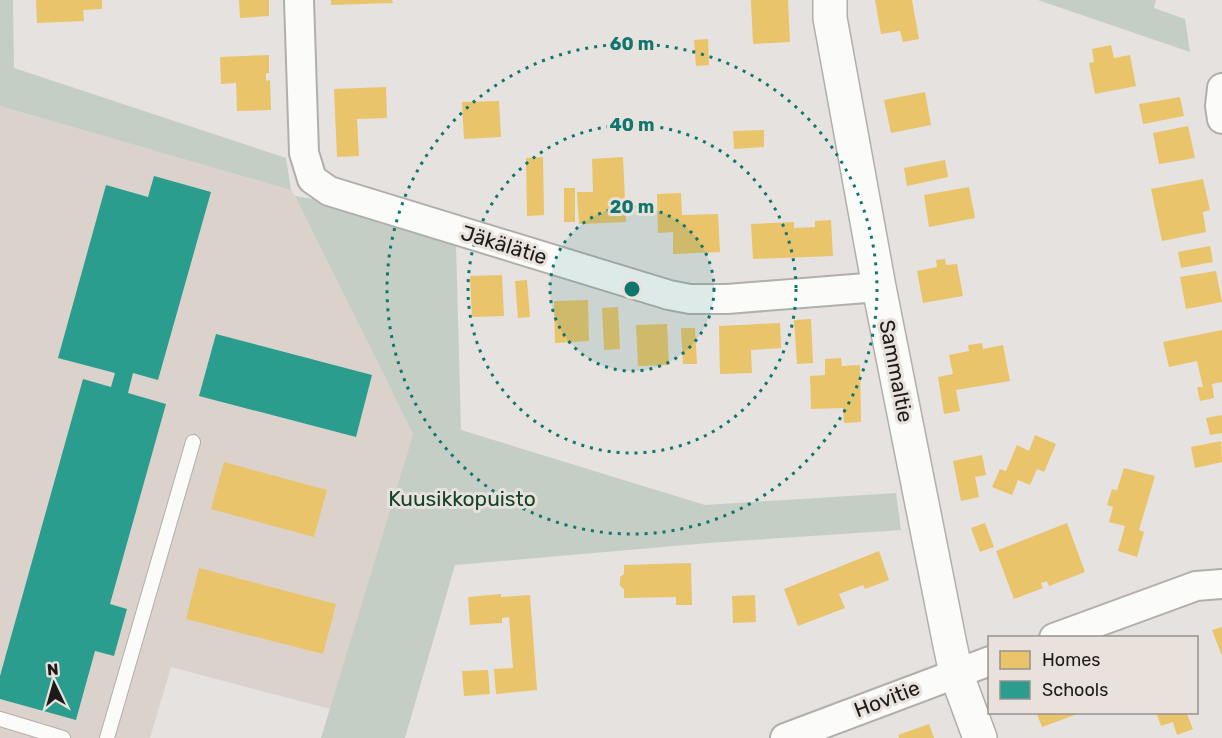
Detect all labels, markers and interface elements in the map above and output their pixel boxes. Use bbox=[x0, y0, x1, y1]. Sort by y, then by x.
text: 60 m bbox=[610, 33, 654, 55]
text: 40 m bbox=[610, 114, 654, 136]
text: 20 m bbox=[610, 196, 654, 218]
street label: Jäkälätie bbox=[458, 220, 550, 269]
centre of rings bbox=[622, 279, 642, 299]
street label: Sammaltie bbox=[874, 318, 919, 424]
park label: Kuusikkopuisto bbox=[388, 486, 536, 511]
legend bbox=[988, 636, 1198, 714]
text: Homes bbox=[1042, 649, 1100, 671]
north arrow bbox=[24, 654, 84, 714]
text: N bbox=[46, 660, 59, 680]
street label: Hovitie bbox=[850, 675, 923, 722]
text: Schools bbox=[1042, 679, 1108, 701]

